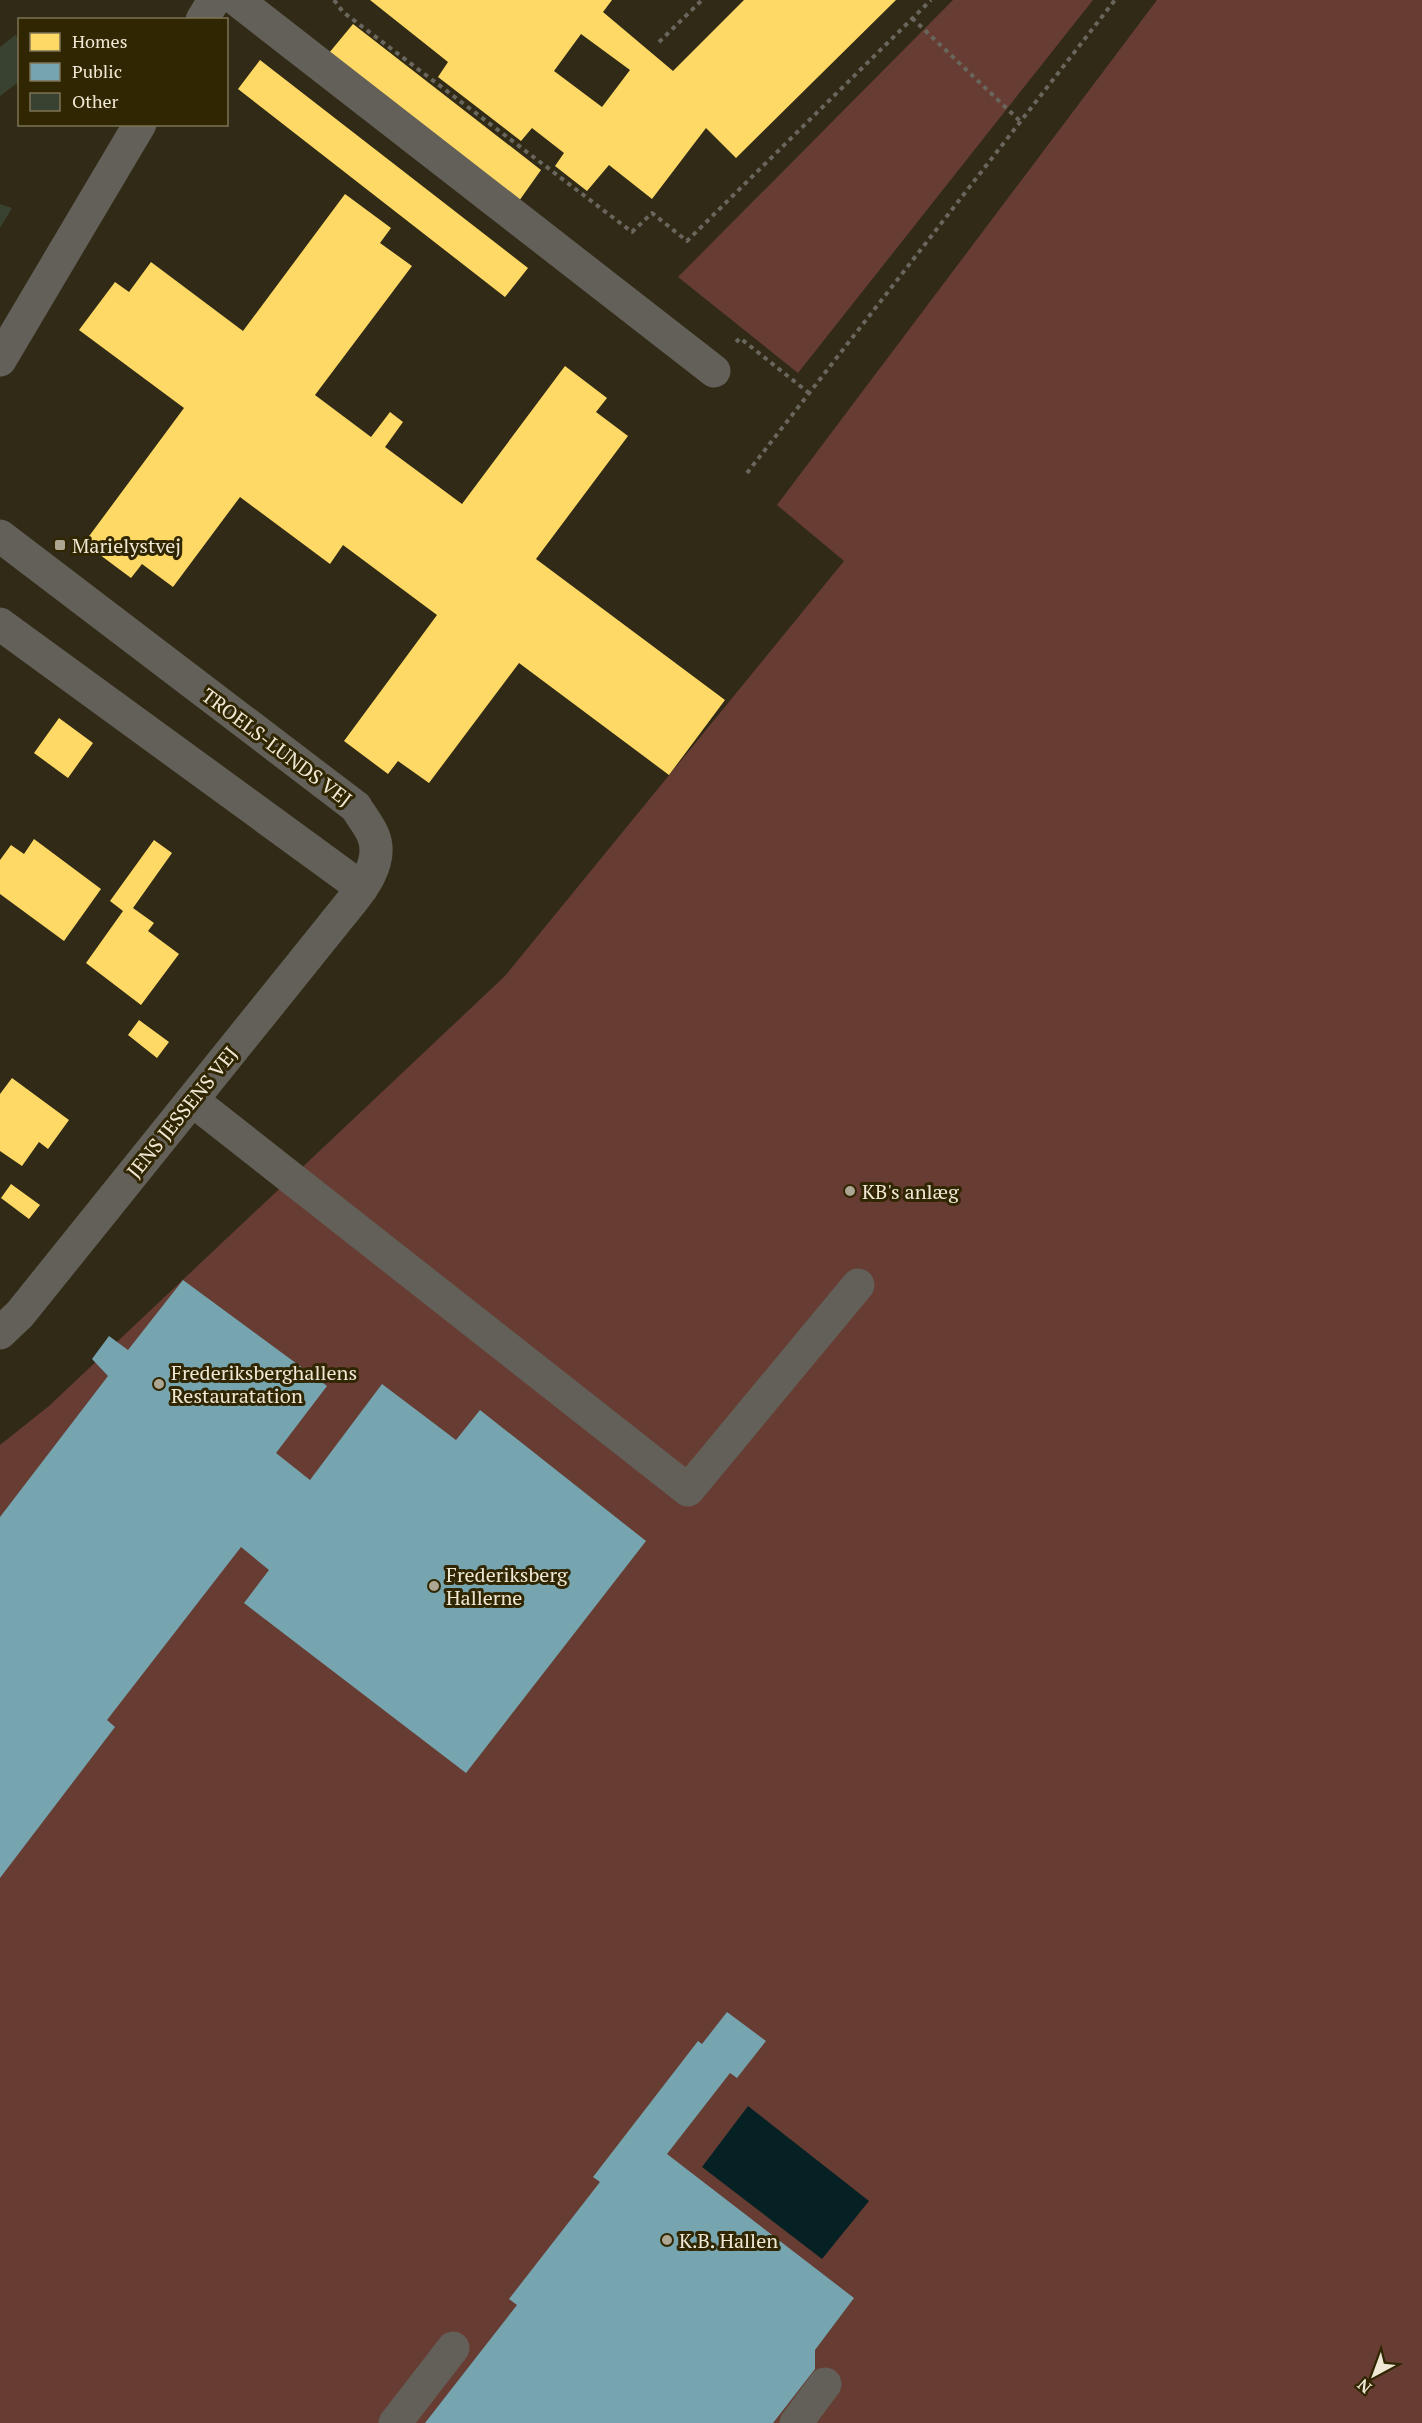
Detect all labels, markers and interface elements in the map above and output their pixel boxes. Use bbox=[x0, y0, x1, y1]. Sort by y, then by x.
legend bbox=[18, 18, 228, 126]
text: Homes bbox=[72, 29, 127, 53]
text: Public bbox=[72, 59, 122, 83]
text: Other bbox=[72, 89, 119, 113]
place label: Marielystvej bbox=[72, 532, 181, 559]
marker: Marielystvej bbox=[53, 538, 67, 552]
street label: TROELS-LUNDS VEJ bbox=[196, 682, 358, 812]
street label: JENS JESSENS VEJ bbox=[121, 1041, 243, 1183]
place label: KB's anlæg bbox=[862, 1178, 959, 1205]
marker: KB's anlæg bbox=[843, 1184, 857, 1198]
place label: Frederiksberghallens Restauratation bbox=[171, 1359, 357, 1409]
marker: Frederiksberghallens Restauratation bbox=[152, 1377, 166, 1391]
place label: Frederiksberg Hallerne bbox=[446, 1561, 568, 1611]
marker: Frederiksberg Hallerne bbox=[427, 1579, 441, 1593]
place label: K.B. Hallen bbox=[679, 2227, 778, 2254]
marker: K.B. Hallen bbox=[660, 2233, 674, 2247]
north arrow bbox=[1344, 2345, 1404, 2405]
text: N bbox=[1352, 2374, 1376, 2399]

